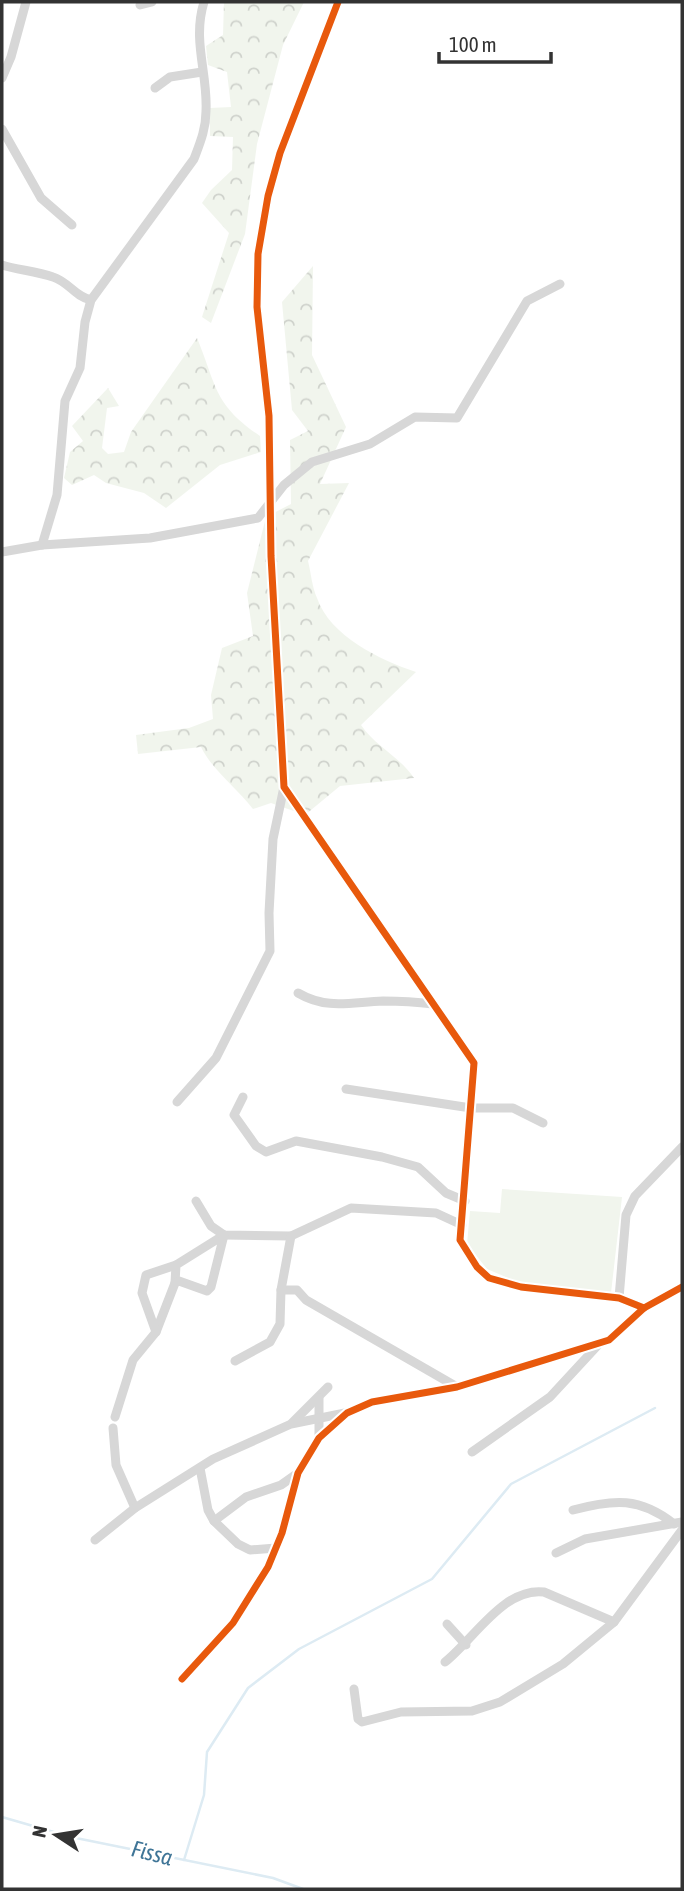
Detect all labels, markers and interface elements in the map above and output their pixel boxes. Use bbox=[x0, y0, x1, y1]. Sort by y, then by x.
scale bar bbox=[439, 21, 551, 65]
text: 100 m bbox=[449, 32, 497, 56]
north arrow bbox=[21, 1800, 91, 1870]
text: N bbox=[27, 1824, 51, 1839]
water label: Fissa bbox=[129, 1835, 176, 1871]

